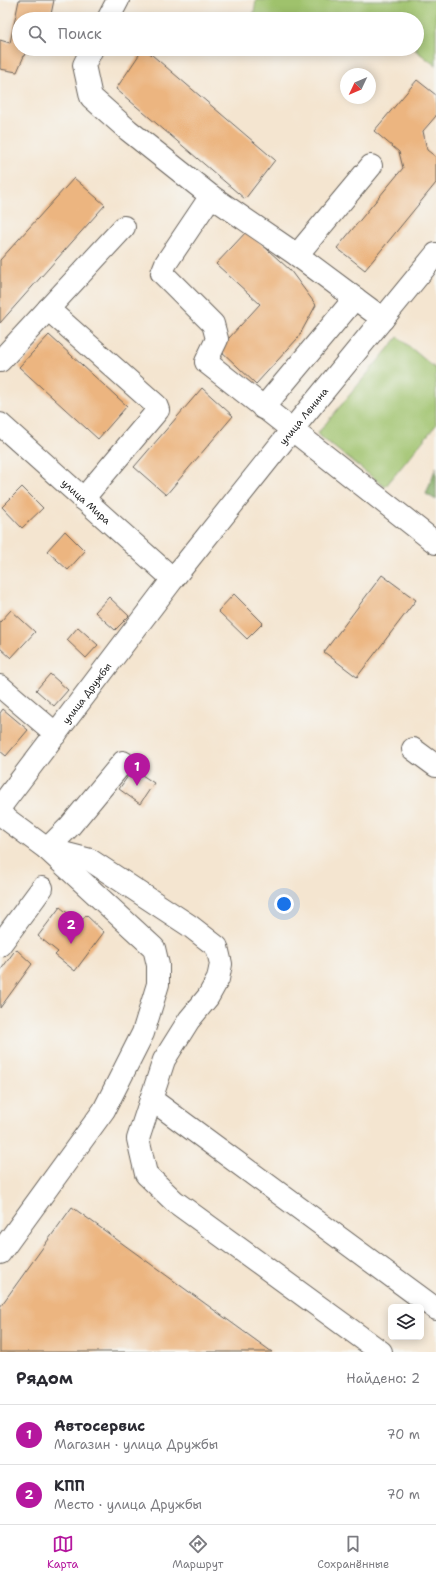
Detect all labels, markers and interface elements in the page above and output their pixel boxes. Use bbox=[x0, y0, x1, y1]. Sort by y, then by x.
search box bbox=[12, 12, 424, 56]
icon: search bbox=[26, 23, 48, 45]
text: Поиск bbox=[58, 24, 102, 44]
north arrow bbox=[340, 68, 376, 104]
street label: улица Ленина bbox=[276, 384, 331, 447]
street label: улица Мира bbox=[59, 476, 114, 527]
street label: улица Дружбы bbox=[59, 660, 114, 726]
pin: 1 bbox=[124, 753, 150, 786]
your location bbox=[274, 894, 294, 914]
pin: 2 bbox=[58, 911, 84, 944]
map controls bbox=[388, 1304, 424, 1340]
button: layers bbox=[388, 1304, 424, 1340]
text: Рядом bbox=[16, 1367, 73, 1389]
text: Найдено: 2 bbox=[346, 1370, 420, 1387]
text: Автосервис bbox=[54, 1416, 145, 1436]
text: 1 bbox=[26, 1426, 32, 1443]
text: 70 m bbox=[386, 1426, 420, 1443]
text: Магазин · улица Дружбы bbox=[54, 1436, 218, 1453]
text: КПП bbox=[54, 1476, 85, 1496]
text: 2 bbox=[24, 1486, 34, 1503]
text: 70 m bbox=[386, 1486, 420, 1503]
text: Место · улица Дружбы bbox=[54, 1496, 202, 1513]
tab: Карта bbox=[47, 1533, 78, 1572]
tab: Маршрут bbox=[172, 1533, 223, 1572]
tab: Сохранённые bbox=[317, 1533, 389, 1572]

